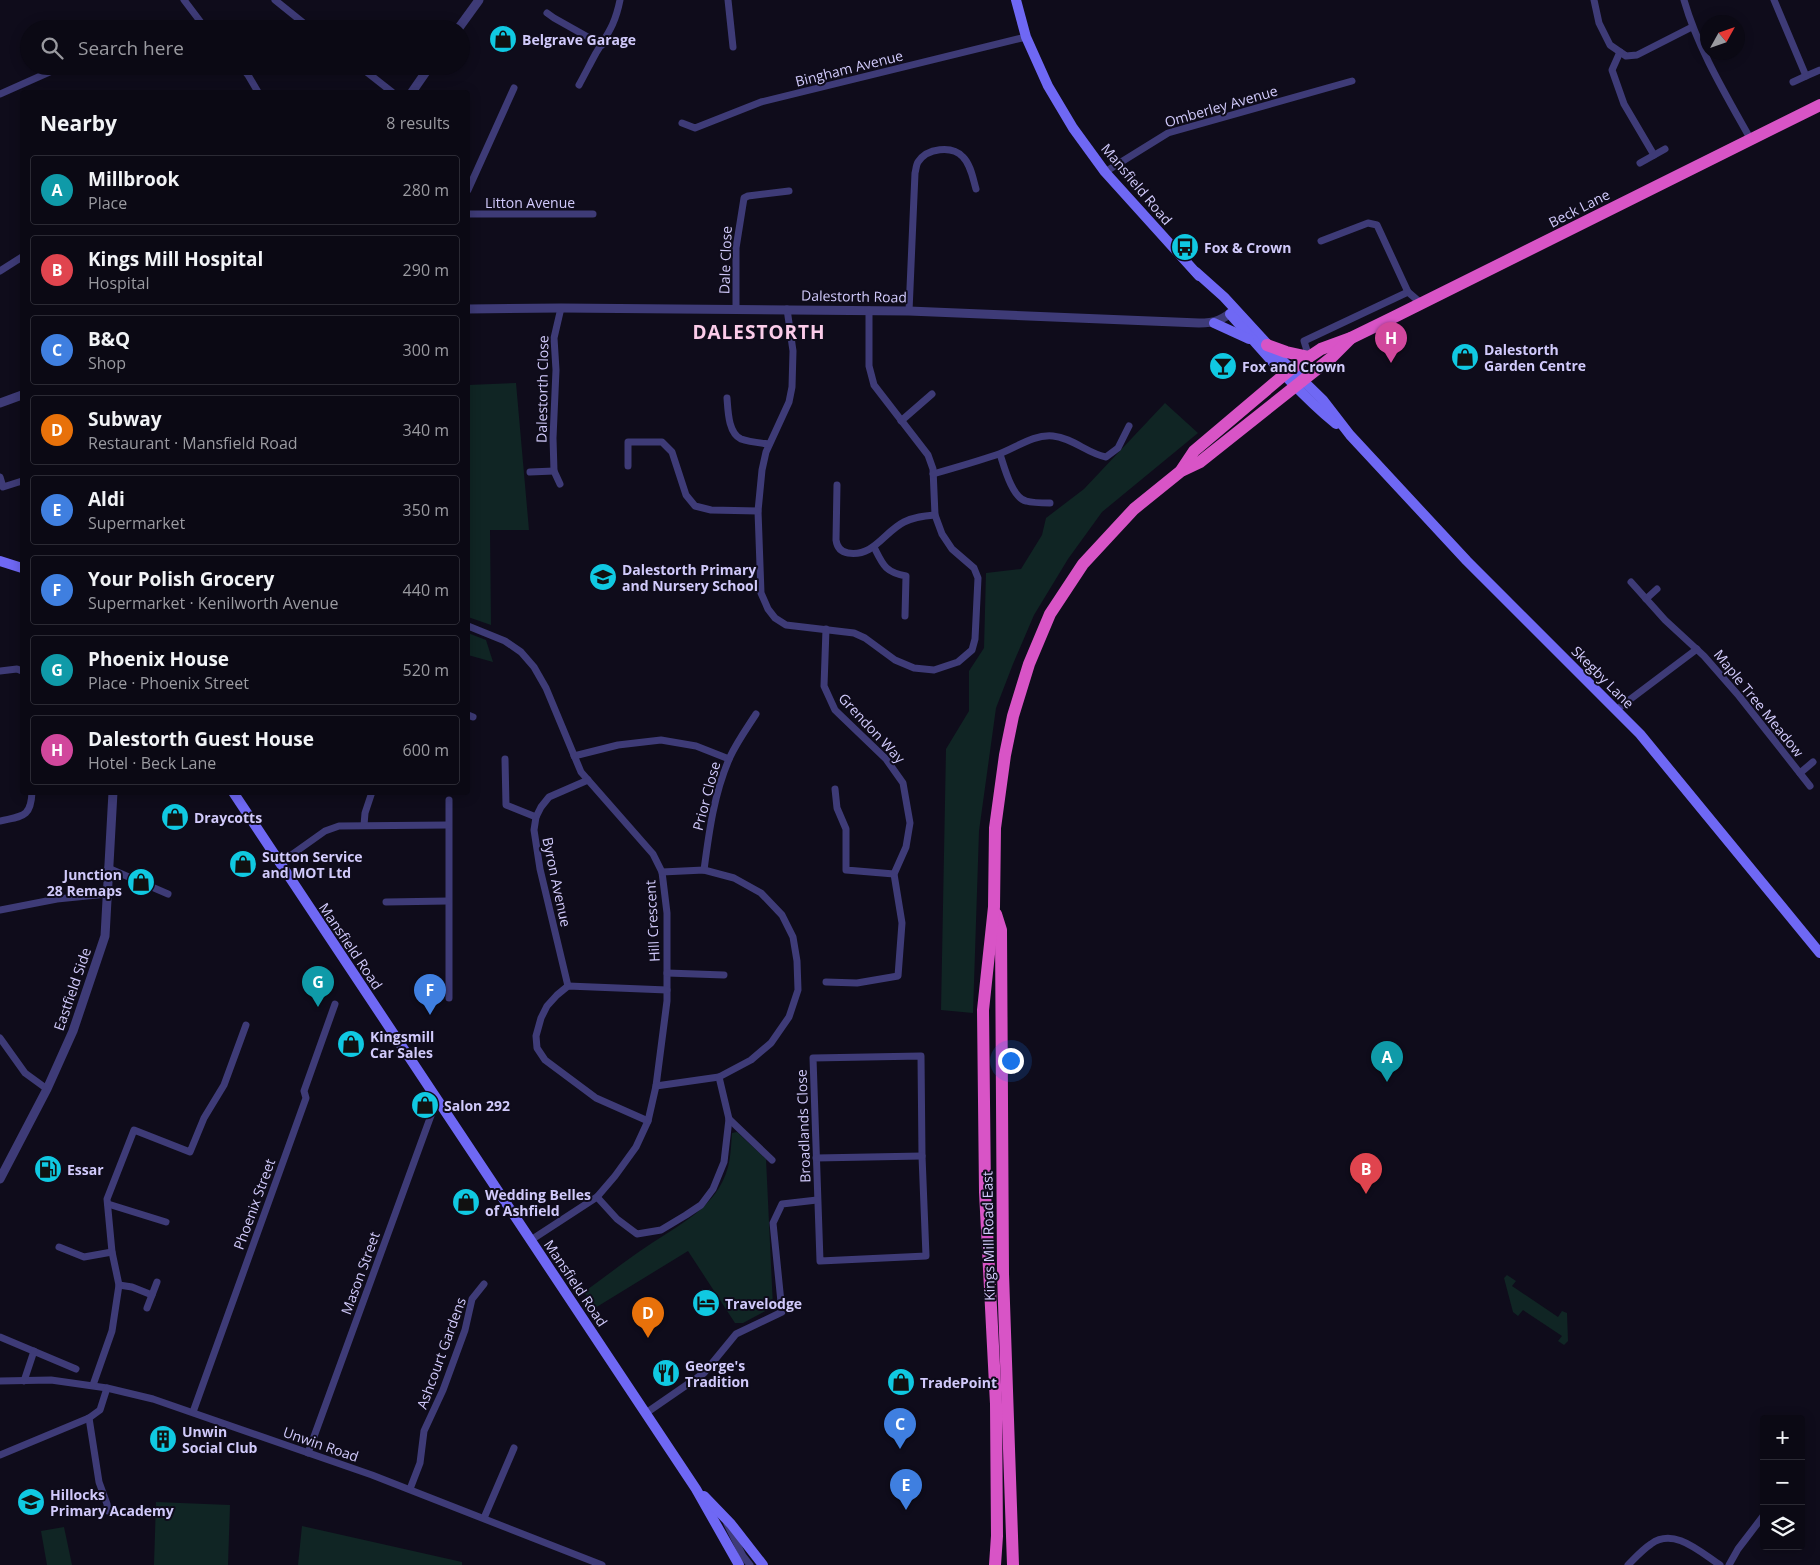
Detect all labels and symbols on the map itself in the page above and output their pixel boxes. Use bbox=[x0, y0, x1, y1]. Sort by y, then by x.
north arrow bbox=[1700, 15, 1745, 60]
shop icon: Belgrave Garage bbox=[488, 24, 518, 54]
place label: Belgrave Garage bbox=[522, 30, 636, 49]
street label: Bingham Avenue bbox=[793, 45, 905, 91]
street label: Omberley Avenue bbox=[1162, 81, 1280, 131]
street label: Mansfield Road bbox=[1097, 139, 1177, 229]
street label: Beck Lane bbox=[1545, 184, 1613, 231]
street label: Litton Avenue bbox=[485, 193, 575, 212]
street label: Dale Close bbox=[714, 225, 736, 294]
bus stop icon: Fox & Crown bbox=[1170, 232, 1200, 262]
place label: Fox & Crown bbox=[1204, 238, 1291, 257]
street label: Dalestorth Road bbox=[801, 286, 907, 306]
district label: DALESTORTH bbox=[692, 319, 826, 345]
pin: H bbox=[1375, 322, 1407, 363]
street label: Dalestorth Close bbox=[532, 335, 552, 443]
place label: Dalestorth Garden Centre bbox=[1484, 340, 1586, 375]
shop icon: Dalestorth Garden Centre bbox=[1450, 342, 1480, 372]
bar icon: Fox and Crown bbox=[1208, 351, 1238, 381]
place label: Fox and Crown bbox=[1242, 357, 1345, 376]
place label: Dalestorth Primary and Nursery School bbox=[622, 560, 758, 595]
school or university icon: Dalestorth Primary and Nursery School bbox=[588, 562, 618, 592]
street label: Skegby Lane bbox=[1568, 642, 1639, 713]
street label: Maple Tree Meadow bbox=[1710, 645, 1808, 761]
street label: Grendon Way bbox=[835, 689, 910, 768]
street label: Prior Close bbox=[688, 759, 724, 833]
shop icon: Draycotts bbox=[160, 802, 190, 832]
place label: Draycotts bbox=[194, 808, 262, 827]
street label: Byron Avenue bbox=[538, 835, 576, 929]
place label: Sutton Service and MOT Ltd bbox=[262, 847, 363, 882]
shop icon: Sutton Service and MOT Ltd bbox=[228, 849, 258, 879]
place label: Junction 28 Remaps bbox=[47, 865, 122, 900]
shop icon: Junction 28 Remaps bbox=[126, 867, 156, 897]
street label: Hill Crescent bbox=[640, 880, 664, 962]
street label: Mansfield Road bbox=[315, 899, 387, 993]
street label: Eastfield Side bbox=[49, 945, 95, 1033]
pin: G bbox=[302, 966, 334, 1007]
pin: F bbox=[414, 974, 446, 1015]
place label: Kingsmill Car Sales bbox=[370, 1027, 434, 1062]
shop icon: Kingsmill Car Sales bbox=[336, 1029, 366, 1059]
pin: A bbox=[1371, 1041, 1403, 1082]
your location bbox=[998, 1048, 1024, 1074]
street label: Broadlands Close bbox=[792, 1069, 814, 1183]
shop icon: Salon 292 bbox=[410, 1090, 440, 1120]
place label: Salon 292 bbox=[444, 1096, 510, 1115]
pin: B bbox=[1350, 1153, 1382, 1194]
fuel station icon: Essar bbox=[33, 1154, 63, 1184]
street label: Phoenix Street bbox=[229, 1156, 279, 1252]
place label: Essar bbox=[67, 1160, 104, 1179]
street label: Kings Mill Road East bbox=[977, 1171, 999, 1301]
place label: Wedding Belles of Ashfield bbox=[485, 1185, 591, 1220]
shop icon: Wedding Belles of Ashfield bbox=[451, 1187, 481, 1217]
street label: Mason Street bbox=[336, 1229, 384, 1317]
street label: Mansfield Road bbox=[540, 1236, 612, 1330]
hotel icon: Travelodge bbox=[691, 1288, 721, 1318]
street label: Ashcourt Gardens bbox=[412, 1294, 470, 1411]
place label: Travelodge bbox=[725, 1294, 802, 1313]
pin: D bbox=[632, 1297, 664, 1338]
place label: George's Tradition bbox=[685, 1356, 749, 1391]
restaurant icon: George's Tradition bbox=[651, 1358, 681, 1388]
shop icon: TradePoint bbox=[886, 1367, 916, 1397]
place label: TradePoint bbox=[920, 1373, 997, 1392]
pin: C bbox=[884, 1408, 916, 1449]
place label: Unwin Social Club bbox=[182, 1422, 258, 1457]
street label: Unwin Road bbox=[281, 1422, 361, 1466]
building icon: Unwin Social Club bbox=[148, 1424, 178, 1454]
pin: E bbox=[890, 1469, 922, 1510]
place label: Hillocks Primary Academy bbox=[50, 1485, 174, 1520]
school or university icon: Hillocks Primary Academy bbox=[16, 1487, 46, 1517]

